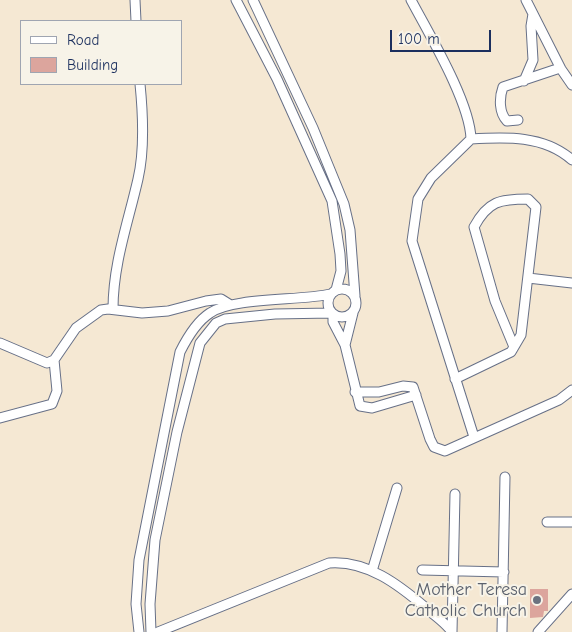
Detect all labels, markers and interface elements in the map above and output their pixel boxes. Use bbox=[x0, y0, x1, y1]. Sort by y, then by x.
legend bbox=[20, 20, 182, 85]
scale bar bbox=[392, 20, 493, 52]
text: 100 m bbox=[398, 30, 440, 48]
text: Road bbox=[67, 31, 99, 49]
text: Building bbox=[67, 56, 118, 74]
place label: Mother Teresa Catholic Church bbox=[405, 579, 527, 622]
marker: Mother Teresa Catholic Church bbox=[531, 594, 543, 606]

